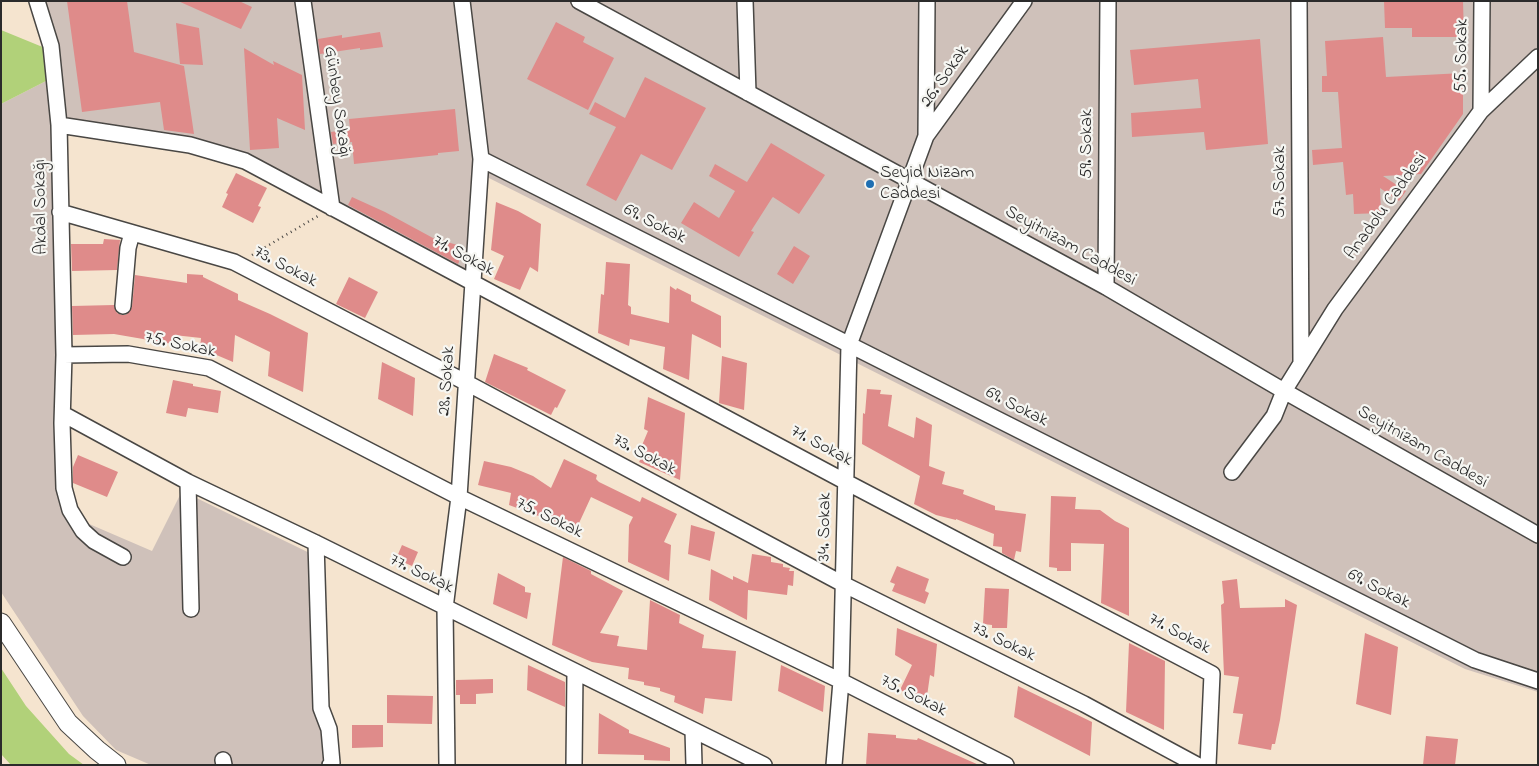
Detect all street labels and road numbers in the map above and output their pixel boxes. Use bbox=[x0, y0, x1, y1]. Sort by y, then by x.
street label: 55. Sokak bbox=[1452, 19, 1474, 93]
street label: 26. Sokak bbox=[917, 42, 975, 112]
street label: Günbey Sokağı bbox=[318, 45, 354, 159]
street label: 59. Sokak bbox=[1077, 109, 1099, 179]
street label: 57. Sokak bbox=[1270, 146, 1292, 218]
street label: Anadolu Caddesi bbox=[1341, 149, 1433, 265]
street label: Akdal Sokağı bbox=[30, 159, 54, 255]
street label: 69. Sokak bbox=[619, 200, 689, 250]
street label: Seyitnizam Caddesi bbox=[1000, 202, 1140, 292]
street label: 71. Sokak bbox=[428, 232, 498, 282]
street label: 73. Sokak bbox=[250, 242, 320, 294]
street label: 75. Sokak bbox=[143, 328, 217, 364]
street label: 28. Sokak bbox=[435, 345, 461, 417]
street label: 69. Sokak bbox=[981, 383, 1051, 433]
street label: Seyitnizam Caddesi bbox=[1353, 402, 1491, 494]
street label: 71. Sokak bbox=[786, 422, 856, 472]
street label: 73. Sokak bbox=[609, 430, 679, 482]
street label: 34. Sokak bbox=[815, 492, 837, 562]
street label: 75. Sokak bbox=[512, 494, 586, 544]
street label: 77. Sokak bbox=[385, 550, 457, 600]
street label: 69. Sokak bbox=[1343, 565, 1413, 615]
street label: 71. Sokak bbox=[1144, 610, 1214, 660]
street label: 73. Sokak bbox=[967, 618, 1039, 668]
street label: 75. Sokak bbox=[876, 671, 950, 723]

